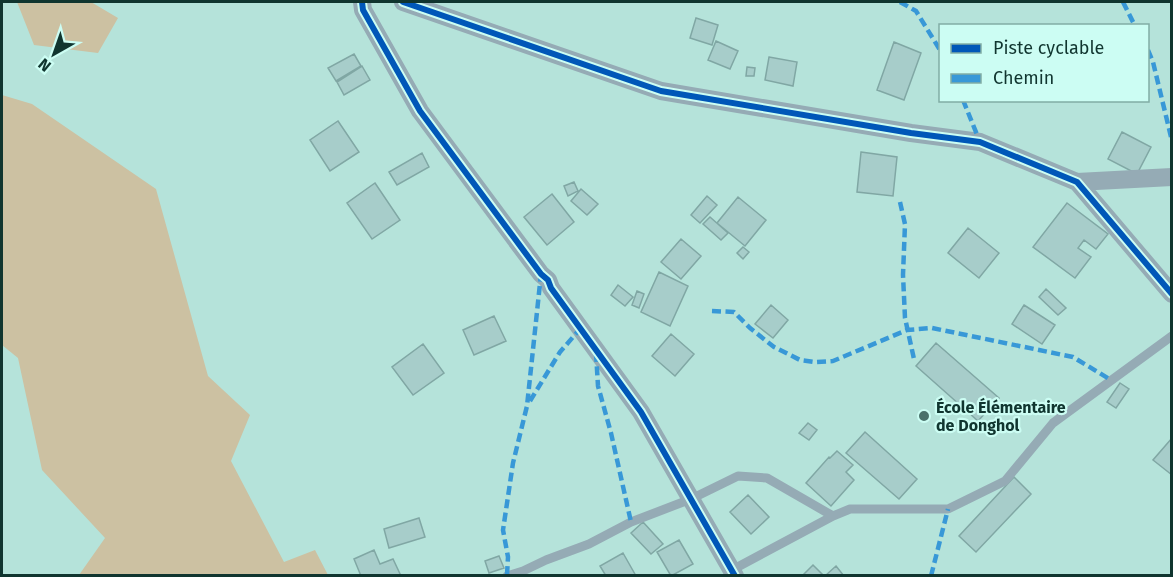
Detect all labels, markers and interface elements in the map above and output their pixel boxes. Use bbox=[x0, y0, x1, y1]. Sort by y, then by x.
north arrow bbox=[24, 24, 84, 84]
legend bbox=[939, 24, 1149, 102]
text: Piste cyclable bbox=[993, 37, 1104, 59]
text: N bbox=[35, 54, 55, 76]
text: Chemin bbox=[993, 67, 1054, 89]
place label: École Élémentaire de Donghol bbox=[936, 397, 1066, 435]
marker: École Élémentaire de Donghol bbox=[917, 409, 931, 423]

